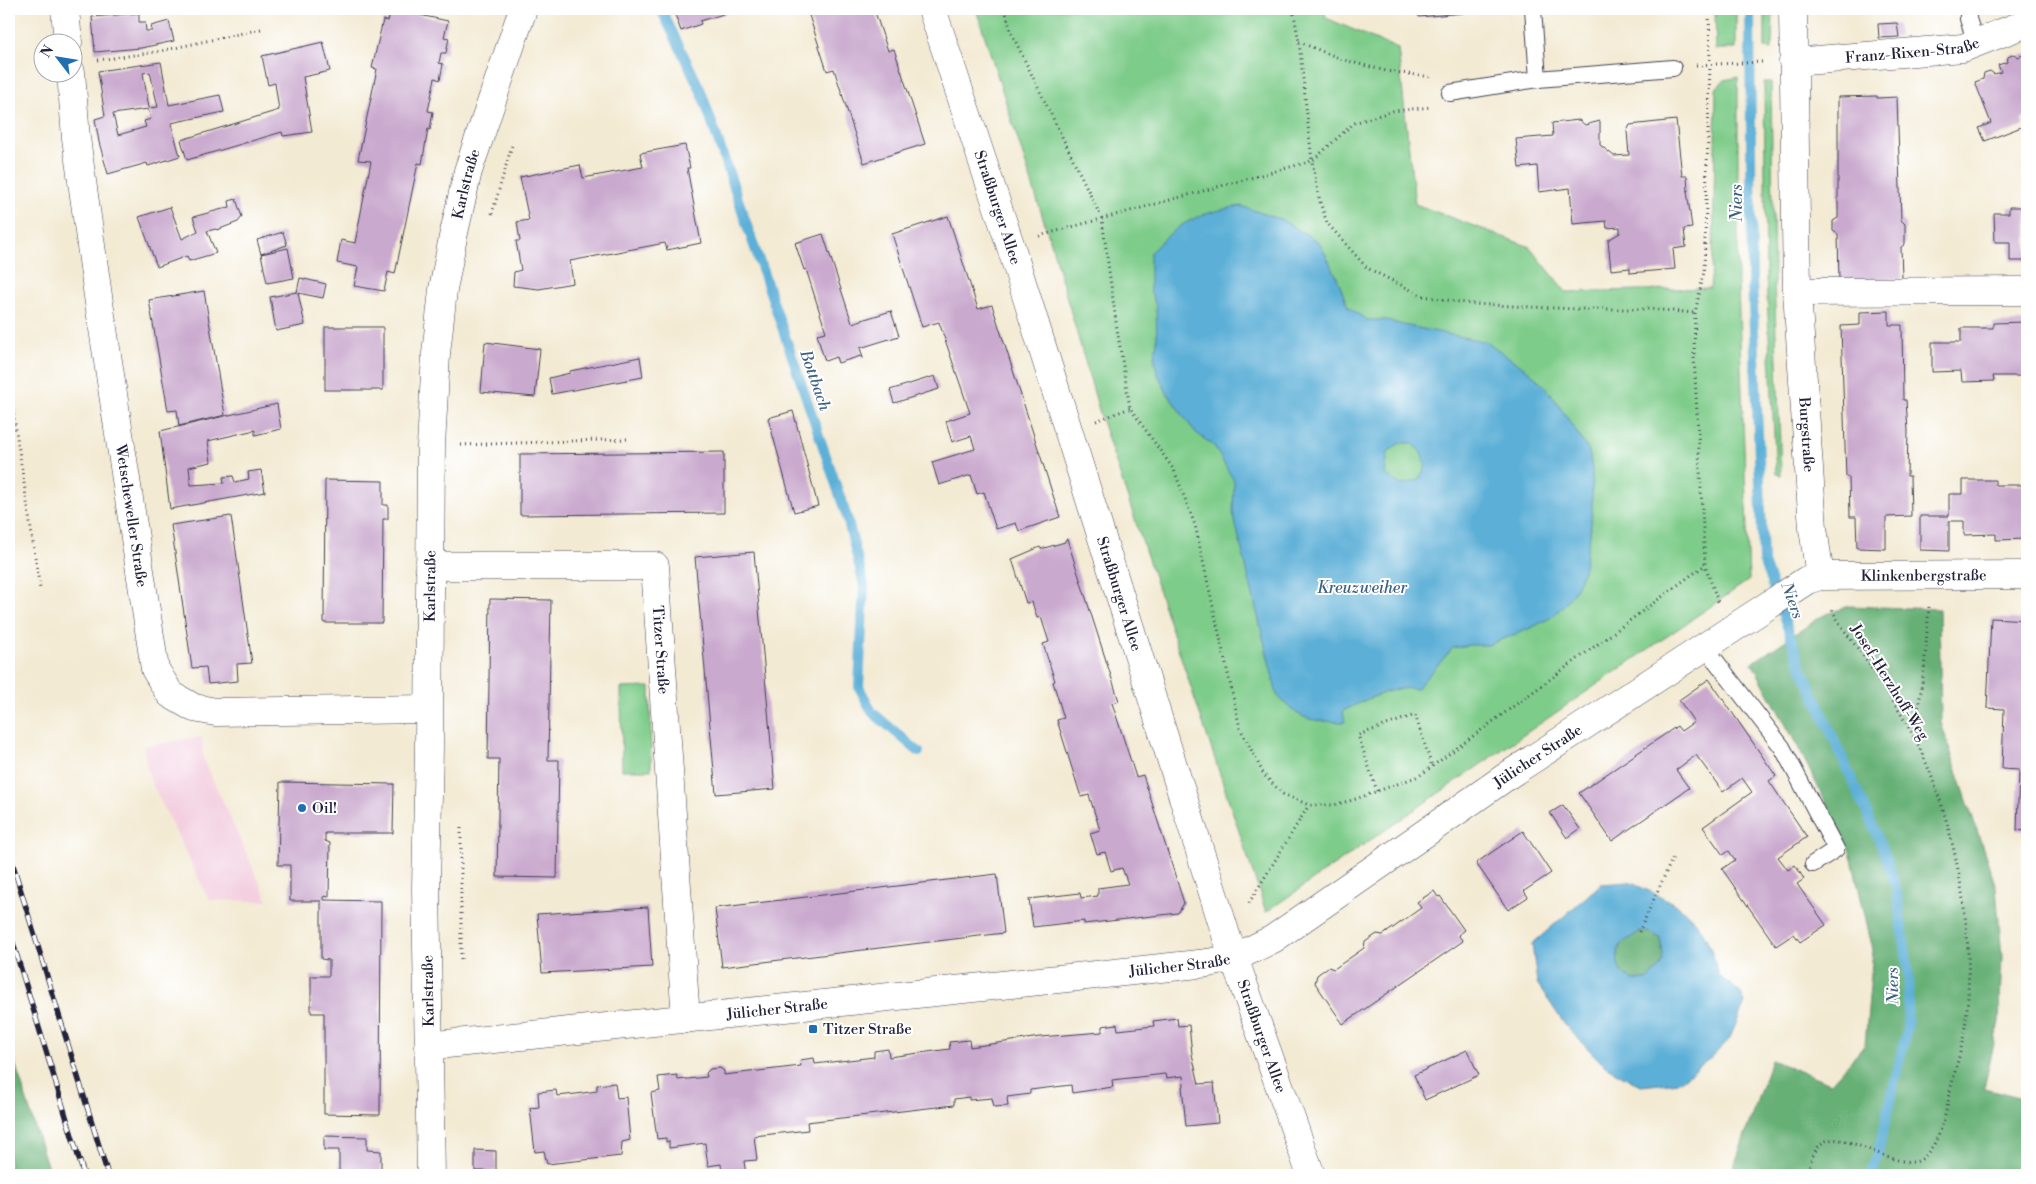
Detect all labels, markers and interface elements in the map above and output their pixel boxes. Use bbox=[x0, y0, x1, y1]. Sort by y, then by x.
north arrow bbox=[32, 32, 82, 82]
street label: Franz-Rixen-Straße bbox=[1844, 33, 1983, 68]
text: N bbox=[37, 42, 58, 61]
street label: Karlstraße bbox=[448, 147, 485, 221]
street label: Straßburger Allee bbox=[970, 148, 1025, 267]
water label: Niers bbox=[1727, 184, 1747, 223]
water label: Bottbach bbox=[795, 346, 835, 413]
street label: Burgstraße bbox=[1794, 395, 1818, 473]
street label: Wetscheweller Straße bbox=[111, 442, 151, 588]
street label: Straßburger Allee bbox=[1092, 534, 1146, 653]
street label: Karlstraße bbox=[421, 550, 440, 622]
street label: Klinkenbergstraße bbox=[1861, 566, 1987, 586]
water label: Kreuzweiher bbox=[1317, 578, 1408, 598]
water label: Niers bbox=[1776, 578, 1808, 621]
street label: Titzer Straße bbox=[648, 605, 673, 695]
street label: Josef-Herzhoff-Weg bbox=[1846, 620, 1933, 744]
street label: Jülicher Straße bbox=[1489, 721, 1586, 793]
place label: Oil! bbox=[312, 799, 337, 818]
marker: Oil! bbox=[296, 802, 308, 814]
street label: Jülicher Straße bbox=[1127, 950, 1232, 981]
street label: Karlstraße bbox=[418, 955, 439, 1027]
water label: Niers bbox=[1883, 967, 1903, 1006]
street label: Straßburger Allee bbox=[1233, 977, 1290, 1096]
street label: Jülicher Straße bbox=[724, 995, 829, 1024]
place label: Titzer Straße bbox=[823, 1020, 912, 1039]
marker: Titzer Straße bbox=[807, 1023, 819, 1035]

